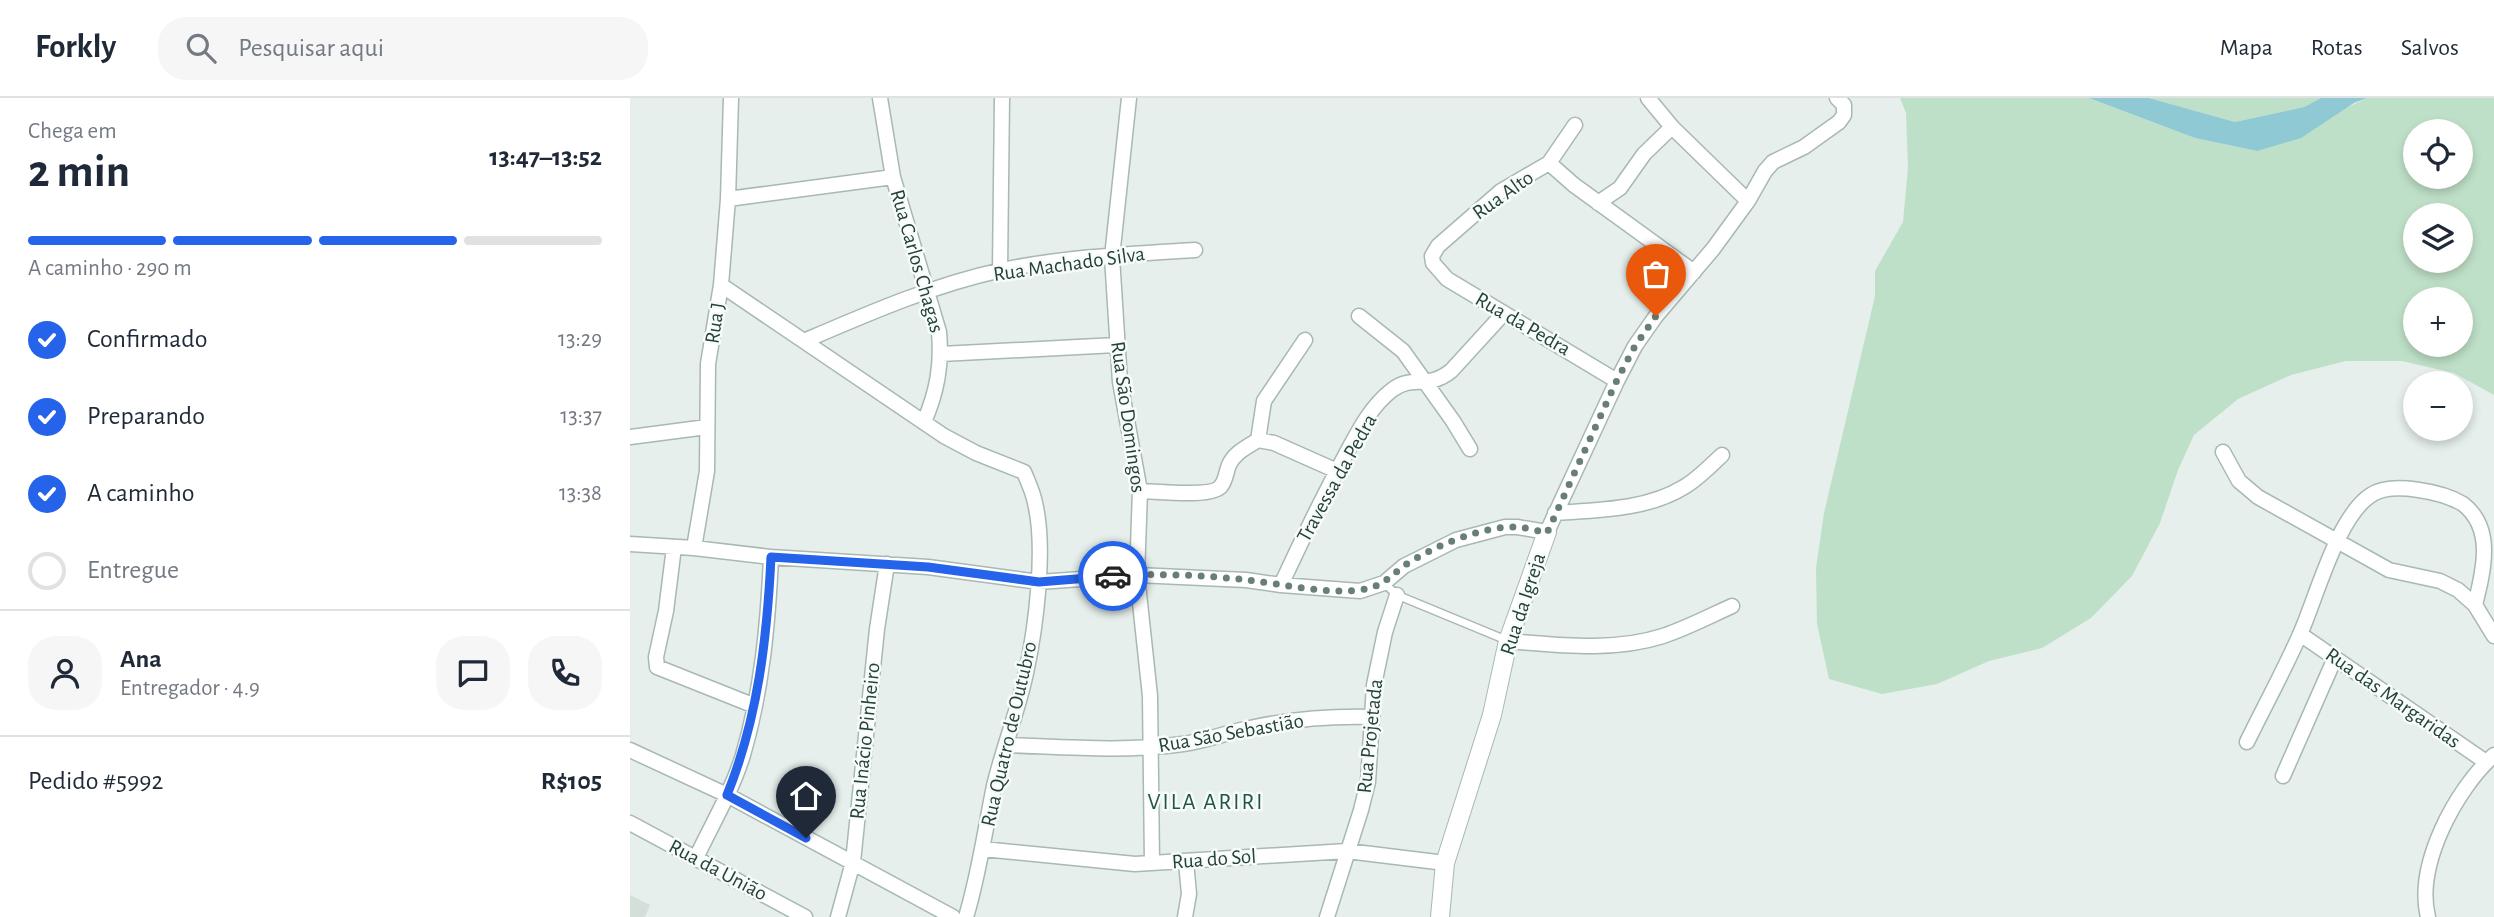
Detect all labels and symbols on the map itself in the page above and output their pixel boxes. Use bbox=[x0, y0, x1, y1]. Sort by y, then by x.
street label: Rua Alto bbox=[1469, 167, 1537, 223]
street label: Rua Carlos Chagas bbox=[887, 187, 947, 335]
street label: Rua Machado Silva bbox=[992, 243, 1146, 285]
pin bbox=[1626, 244, 1686, 316]
street label: Rua da Pedra bbox=[1472, 288, 1574, 360]
street label: Rua J bbox=[701, 301, 729, 345]
street label: Rua São Domingos bbox=[1107, 340, 1149, 494]
street label: Travessa da Pedra bbox=[1293, 410, 1381, 546]
courier bbox=[1078, 541, 1148, 611]
street label: Rua da Igreja bbox=[1497, 550, 1549, 658]
street label: Rua Quatro de Outubro bbox=[977, 639, 1041, 829]
street label: Rua das Margaridas bbox=[2322, 644, 2464, 752]
street label: Rua Inácio Pinheiro bbox=[846, 662, 884, 820]
street label: Rua Projetada bbox=[1354, 677, 1386, 794]
street label: Rua São Sebastião bbox=[1157, 710, 1305, 756]
pin bbox=[776, 766, 836, 838]
district label: VILA ARIRI bbox=[1148, 791, 1264, 814]
street label: Rua da União bbox=[665, 835, 771, 905]
street label: Rua do Sol bbox=[1171, 846, 1257, 872]

